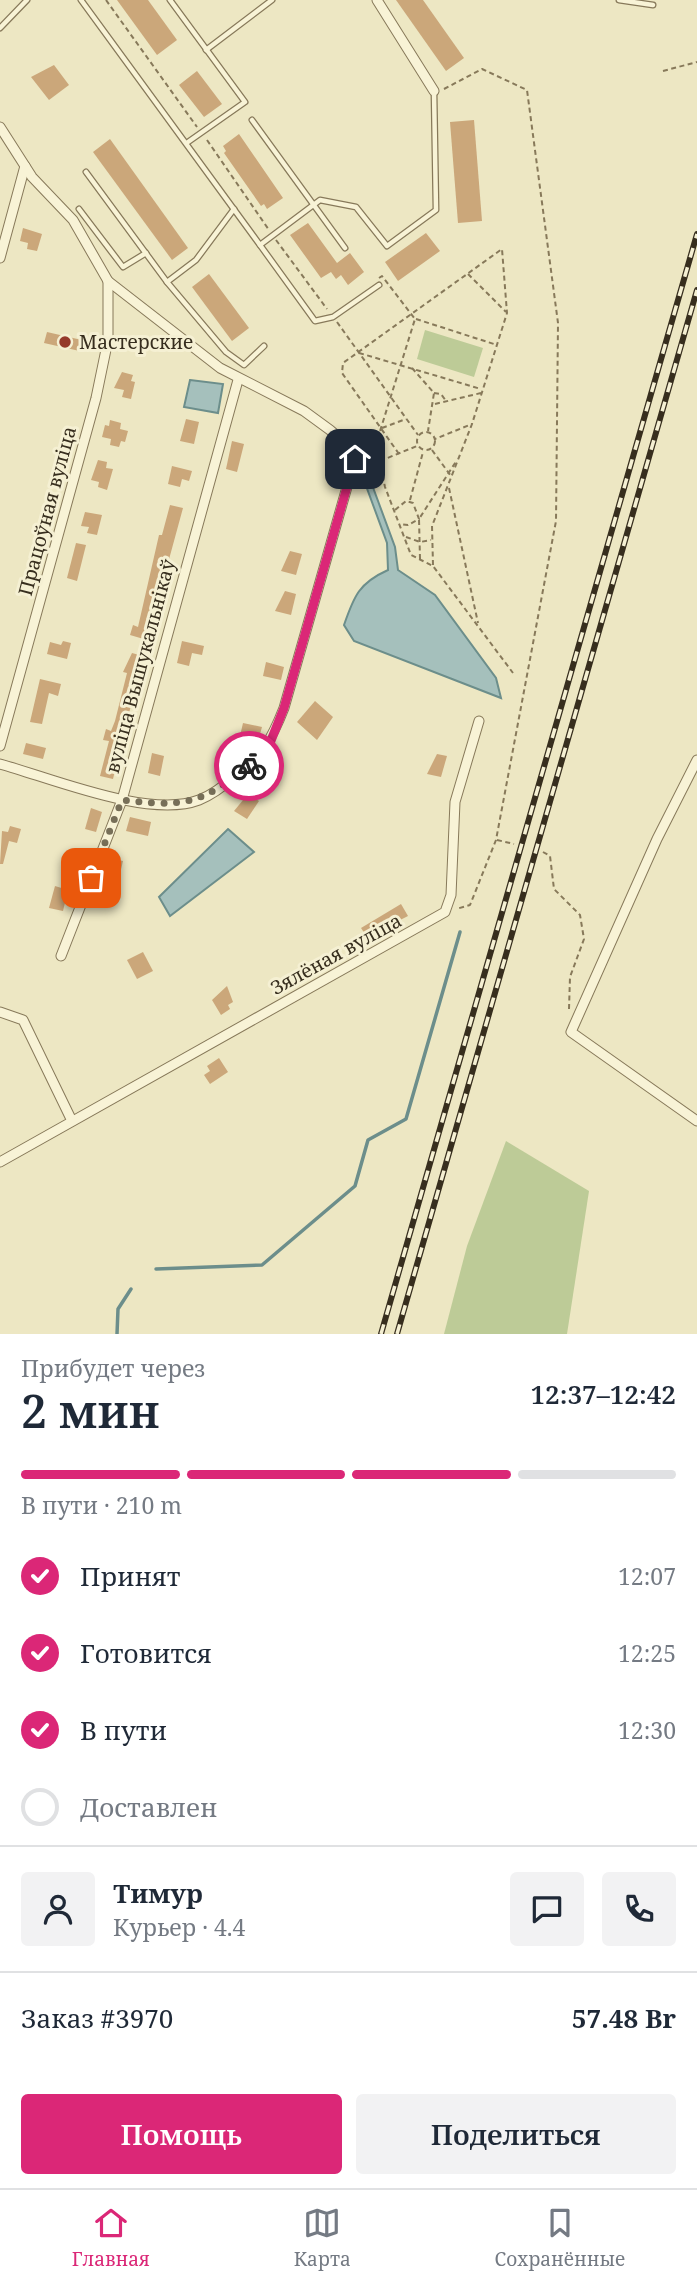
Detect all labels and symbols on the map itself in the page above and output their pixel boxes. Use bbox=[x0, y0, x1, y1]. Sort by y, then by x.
place label: Мастерские bbox=[79, 329, 193, 355]
marker: Мастерские bbox=[57, 334, 73, 350]
street label: Працоўная вуліца bbox=[12, 423, 82, 599]
pin bbox=[325, 429, 385, 489]
street label: вуліца Вышукальнікаў bbox=[99, 556, 181, 776]
courier bbox=[214, 731, 284, 801]
pin bbox=[61, 848, 121, 908]
street label: Зялёная вуліца bbox=[266, 907, 406, 1001]

